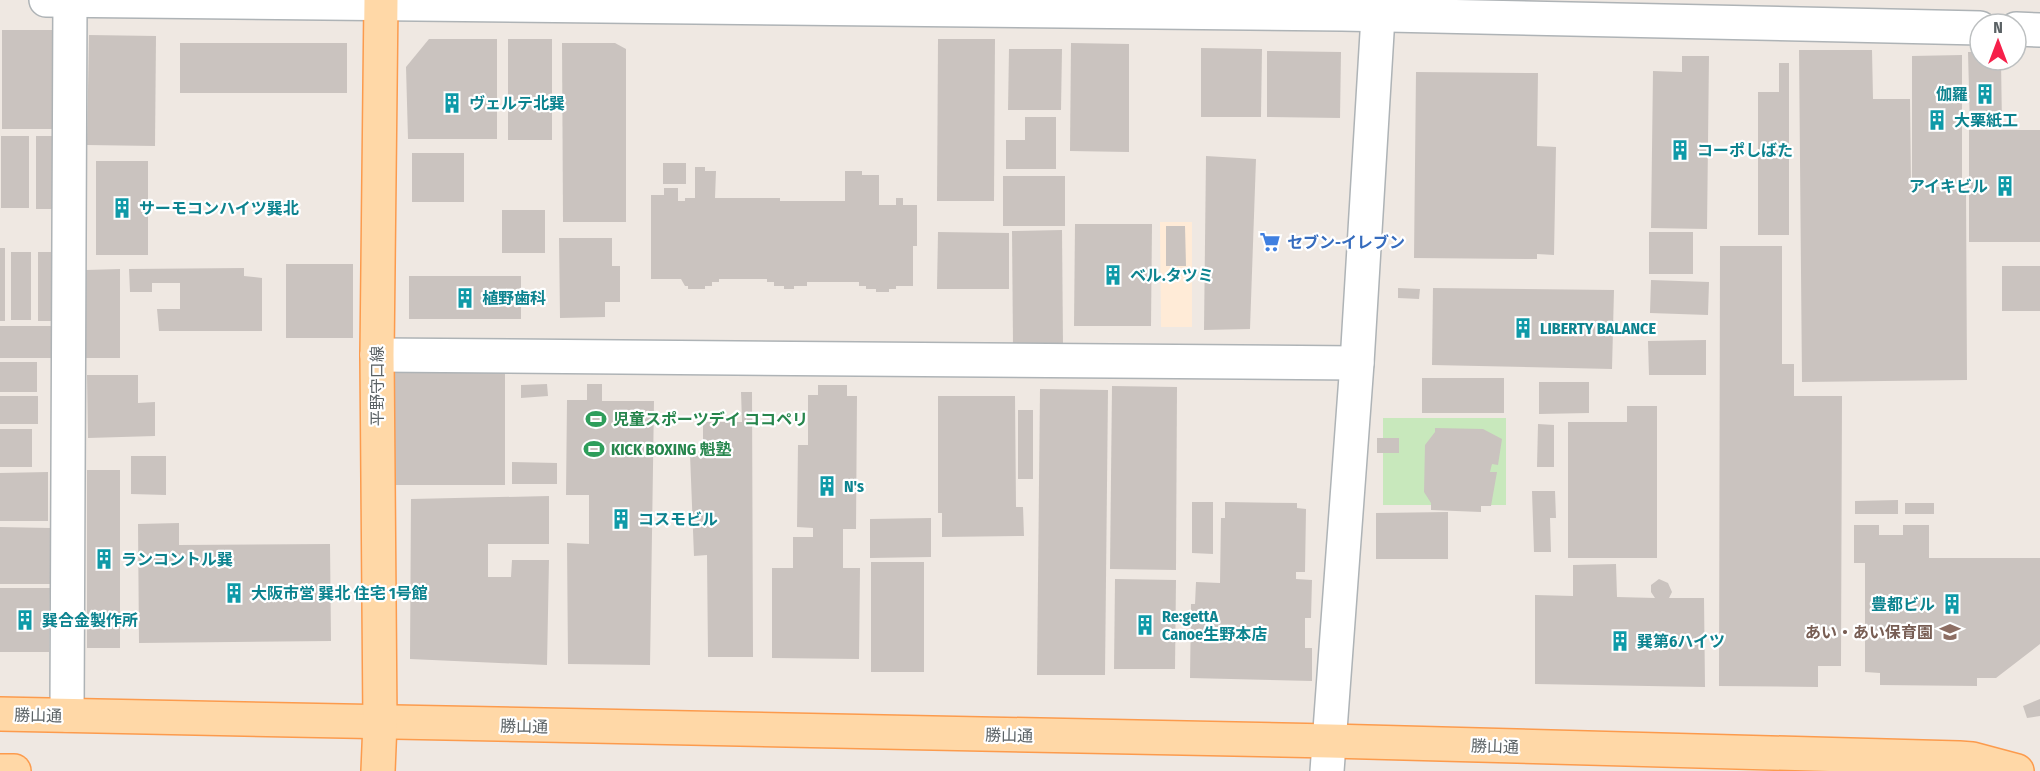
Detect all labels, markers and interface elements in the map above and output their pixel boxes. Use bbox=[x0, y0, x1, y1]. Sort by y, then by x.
north arrow bbox=[1968, 12, 2028, 72]
text: N bbox=[1993, 18, 2003, 37]
building icon: 伽羅 bbox=[1973, 82, 1997, 106]
place label: 伽羅 bbox=[1936, 85, 1968, 104]
building icon: ヴェルテ北巽 bbox=[440, 91, 464, 115]
place label: ヴェルテ北巽 bbox=[469, 94, 565, 113]
building icon: 大栗紙工 bbox=[1925, 108, 1949, 132]
place label: 大栗紙工 bbox=[1954, 111, 2018, 130]
building icon: コーポしばた bbox=[1668, 138, 1692, 162]
place label: コーポしばた bbox=[1697, 141, 1793, 160]
building icon: アイキビル bbox=[1993, 174, 2017, 198]
place label: アイキビル bbox=[1909, 177, 1988, 196]
building icon: サーモコンハイツ巽北 bbox=[110, 196, 134, 220]
place label: サーモコンハイツ巽北 bbox=[139, 199, 299, 218]
supermarket icon: セブン-イレブン bbox=[1258, 230, 1282, 254]
place label: セブン-イレブン bbox=[1287, 233, 1405, 252]
building icon: ベル.タツミ bbox=[1101, 263, 1125, 287]
place label: ベル.タツミ bbox=[1130, 266, 1214, 285]
building icon: 植野歯科 bbox=[453, 286, 477, 310]
place label: 植野歯科 bbox=[482, 289, 546, 308]
building icon: LIBERTY BALANCE bbox=[1511, 316, 1535, 340]
place label: LIBERTY BALANCE bbox=[1540, 319, 1656, 338]
street label: 平野守口線 bbox=[368, 346, 387, 426]
sports icon: 児童スポーツデイ ココペリ bbox=[584, 407, 608, 431]
place label: 児童スポーツデイ ココペリ bbox=[613, 410, 808, 429]
sports icon: KICK BOXING 魁塾 bbox=[582, 437, 606, 461]
place label: KICK BOXING 魁塾 bbox=[611, 440, 731, 459]
building icon: N's bbox=[815, 474, 839, 498]
place label: N's bbox=[844, 477, 864, 496]
building icon: コスモビル bbox=[609, 507, 633, 531]
place label: コスモビル bbox=[638, 510, 718, 529]
building icon: ランコントル巽 bbox=[92, 547, 116, 571]
place label: ランコントル巽 bbox=[121, 550, 233, 569]
building icon: 大阪市営 巽北 住宅 1号館 bbox=[222, 581, 246, 605]
place label: 大阪市営 巽北 住宅 1号館 bbox=[251, 584, 428, 603]
building icon: 豊都ビル bbox=[1940, 592, 1964, 616]
place label: 豊都ビル bbox=[1871, 595, 1935, 614]
place label: Re:gettA Canoe生野本店 bbox=[1162, 607, 1267, 644]
building icon: 巽合金製作所 bbox=[13, 608, 37, 632]
place label: 巽合金製作所 bbox=[42, 611, 138, 630]
building icon: Re:gettA Canoe生野本店 bbox=[1133, 613, 1157, 637]
school or university icon: あい・あい保育園 bbox=[1938, 620, 1962, 644]
place label: あい・あい保育園 bbox=[1805, 623, 1933, 642]
building icon: 巽第6ハイツ bbox=[1608, 629, 1632, 653]
place label: 巽第6ハイツ bbox=[1637, 632, 1725, 651]
street label: 勝山通 bbox=[14, 706, 62, 725]
street label: 勝山通 bbox=[500, 717, 548, 736]
street label: 勝山通 bbox=[985, 726, 1033, 745]
street label: 勝山通 bbox=[1471, 736, 1519, 757]

